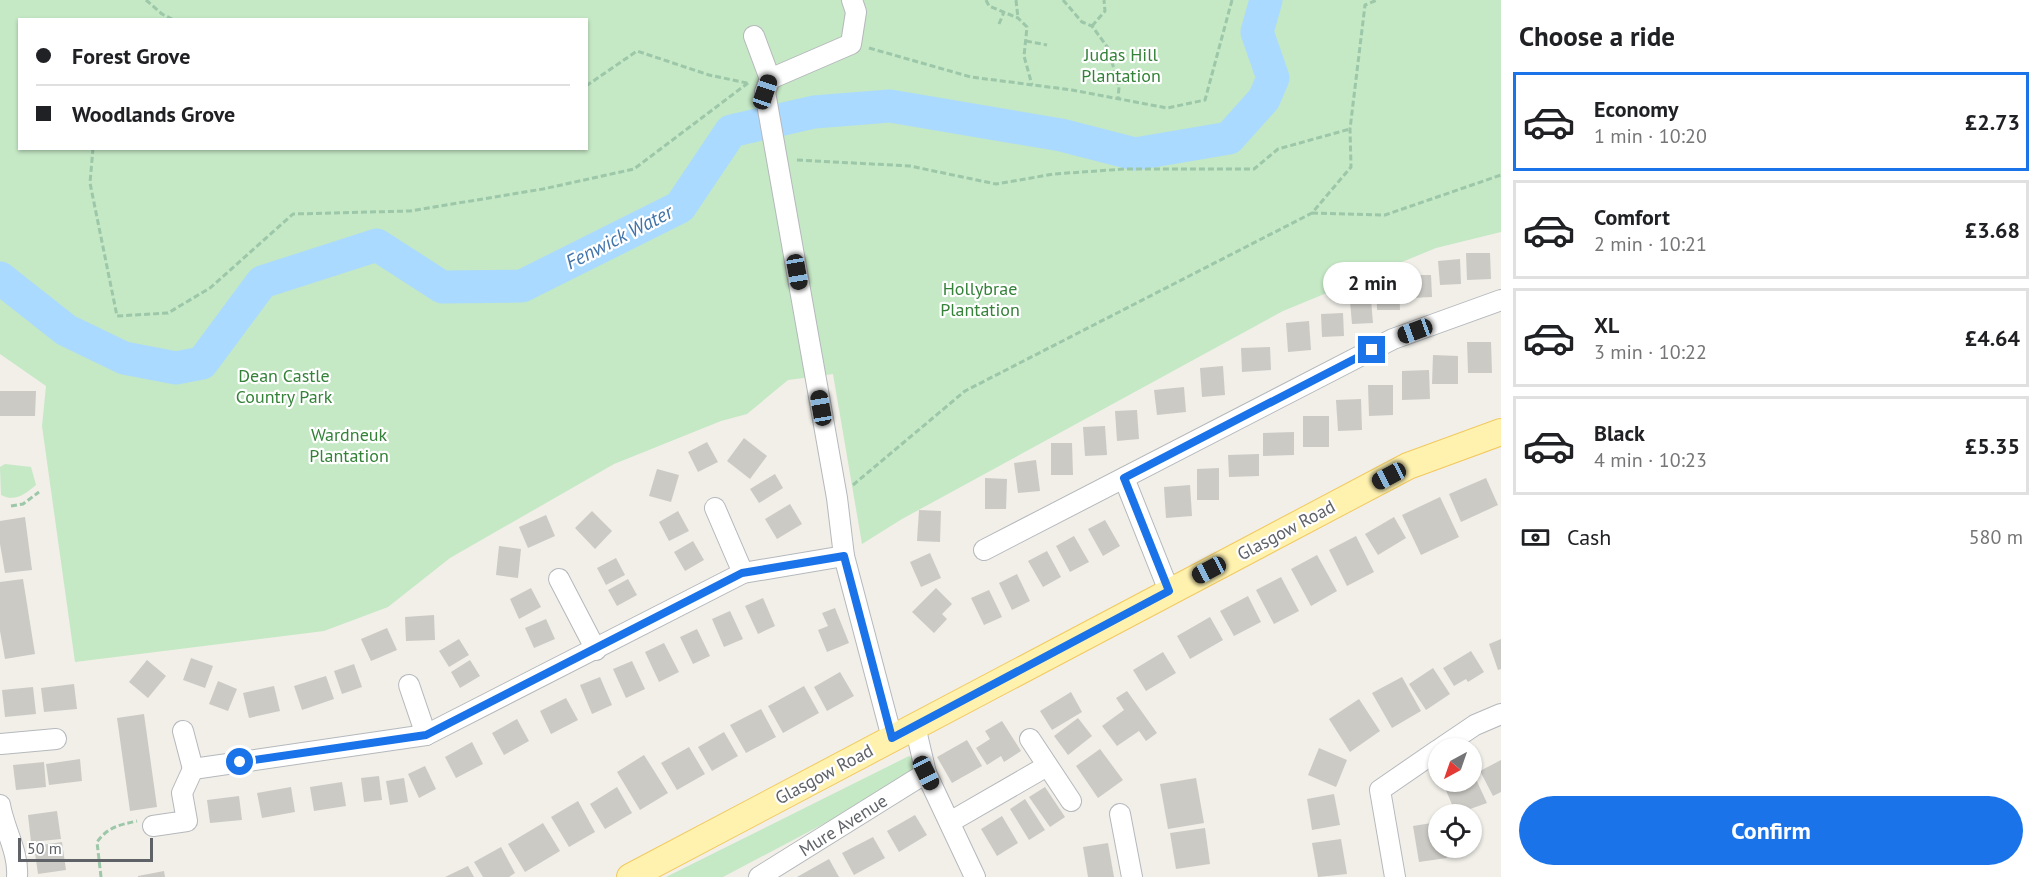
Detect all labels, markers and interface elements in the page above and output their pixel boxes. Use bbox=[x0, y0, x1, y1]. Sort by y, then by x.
text: Choose a ride bbox=[1519, 19, 1675, 53]
text: Forest Grove bbox=[72, 42, 190, 70]
park label: Judas Hill Plantation bbox=[1081, 43, 1161, 87]
car bbox=[751, 72, 779, 112]
icon: car bbox=[1522, 95, 1576, 149]
text: Economy bbox=[1594, 95, 1678, 123]
text: Woodlands Grove bbox=[72, 100, 235, 128]
text: £2.73 bbox=[1965, 108, 2020, 136]
text: 1 min · 10:20 bbox=[1594, 123, 1707, 149]
water label: Fenwick Water bbox=[561, 198, 678, 275]
icon: car bbox=[1522, 203, 1576, 257]
text: Comfort bbox=[1594, 203, 1670, 231]
text: £3.68 bbox=[1965, 216, 2020, 244]
text: 2 min · 10:21 bbox=[1594, 231, 1707, 257]
car bbox=[785, 253, 809, 291]
callout: 2 min bbox=[1322, 263, 1422, 305]
text: 2 min bbox=[1348, 270, 1397, 296]
park label: Hollybrae Plantation bbox=[940, 277, 1020, 321]
icon: car bbox=[1522, 311, 1576, 365]
text: XL bbox=[1594, 311, 1619, 339]
car bbox=[1395, 316, 1435, 346]
text: £4.64 bbox=[1965, 324, 2020, 352]
route end bbox=[1358, 336, 1385, 363]
text: 3 min · 10:22 bbox=[1594, 339, 1707, 365]
park label: Dean Castle Country Park bbox=[236, 364, 333, 408]
car bbox=[809, 389, 833, 427]
icon: car bbox=[1522, 419, 1576, 473]
text: Black bbox=[1594, 419, 1645, 447]
park label: Wardneuk Plantation bbox=[309, 423, 389, 467]
text: £5.35 bbox=[1965, 432, 2020, 460]
text: 4 min · 10:23 bbox=[1594, 447, 1707, 473]
car bbox=[1369, 460, 1409, 492]
street label: Glasgow Road bbox=[1233, 495, 1339, 565]
icon: cash bbox=[1519, 521, 1552, 554]
text: Cash bbox=[1567, 523, 1611, 551]
text: 580 m bbox=[1969, 524, 2023, 550]
car bbox=[1189, 554, 1229, 586]
north arrow bbox=[1428, 738, 1482, 792]
map controls bbox=[1428, 738, 1482, 858]
street label: Glasgow Road bbox=[771, 739, 877, 809]
route start bbox=[226, 748, 253, 775]
car bbox=[910, 753, 942, 793]
street label: Mure Avenue bbox=[795, 789, 891, 861]
button: Confirm bbox=[1519, 796, 2023, 865]
button: locate bbox=[1428, 804, 1482, 858]
scale bar bbox=[18, 835, 153, 862]
text: 50 m bbox=[27, 838, 62, 858]

